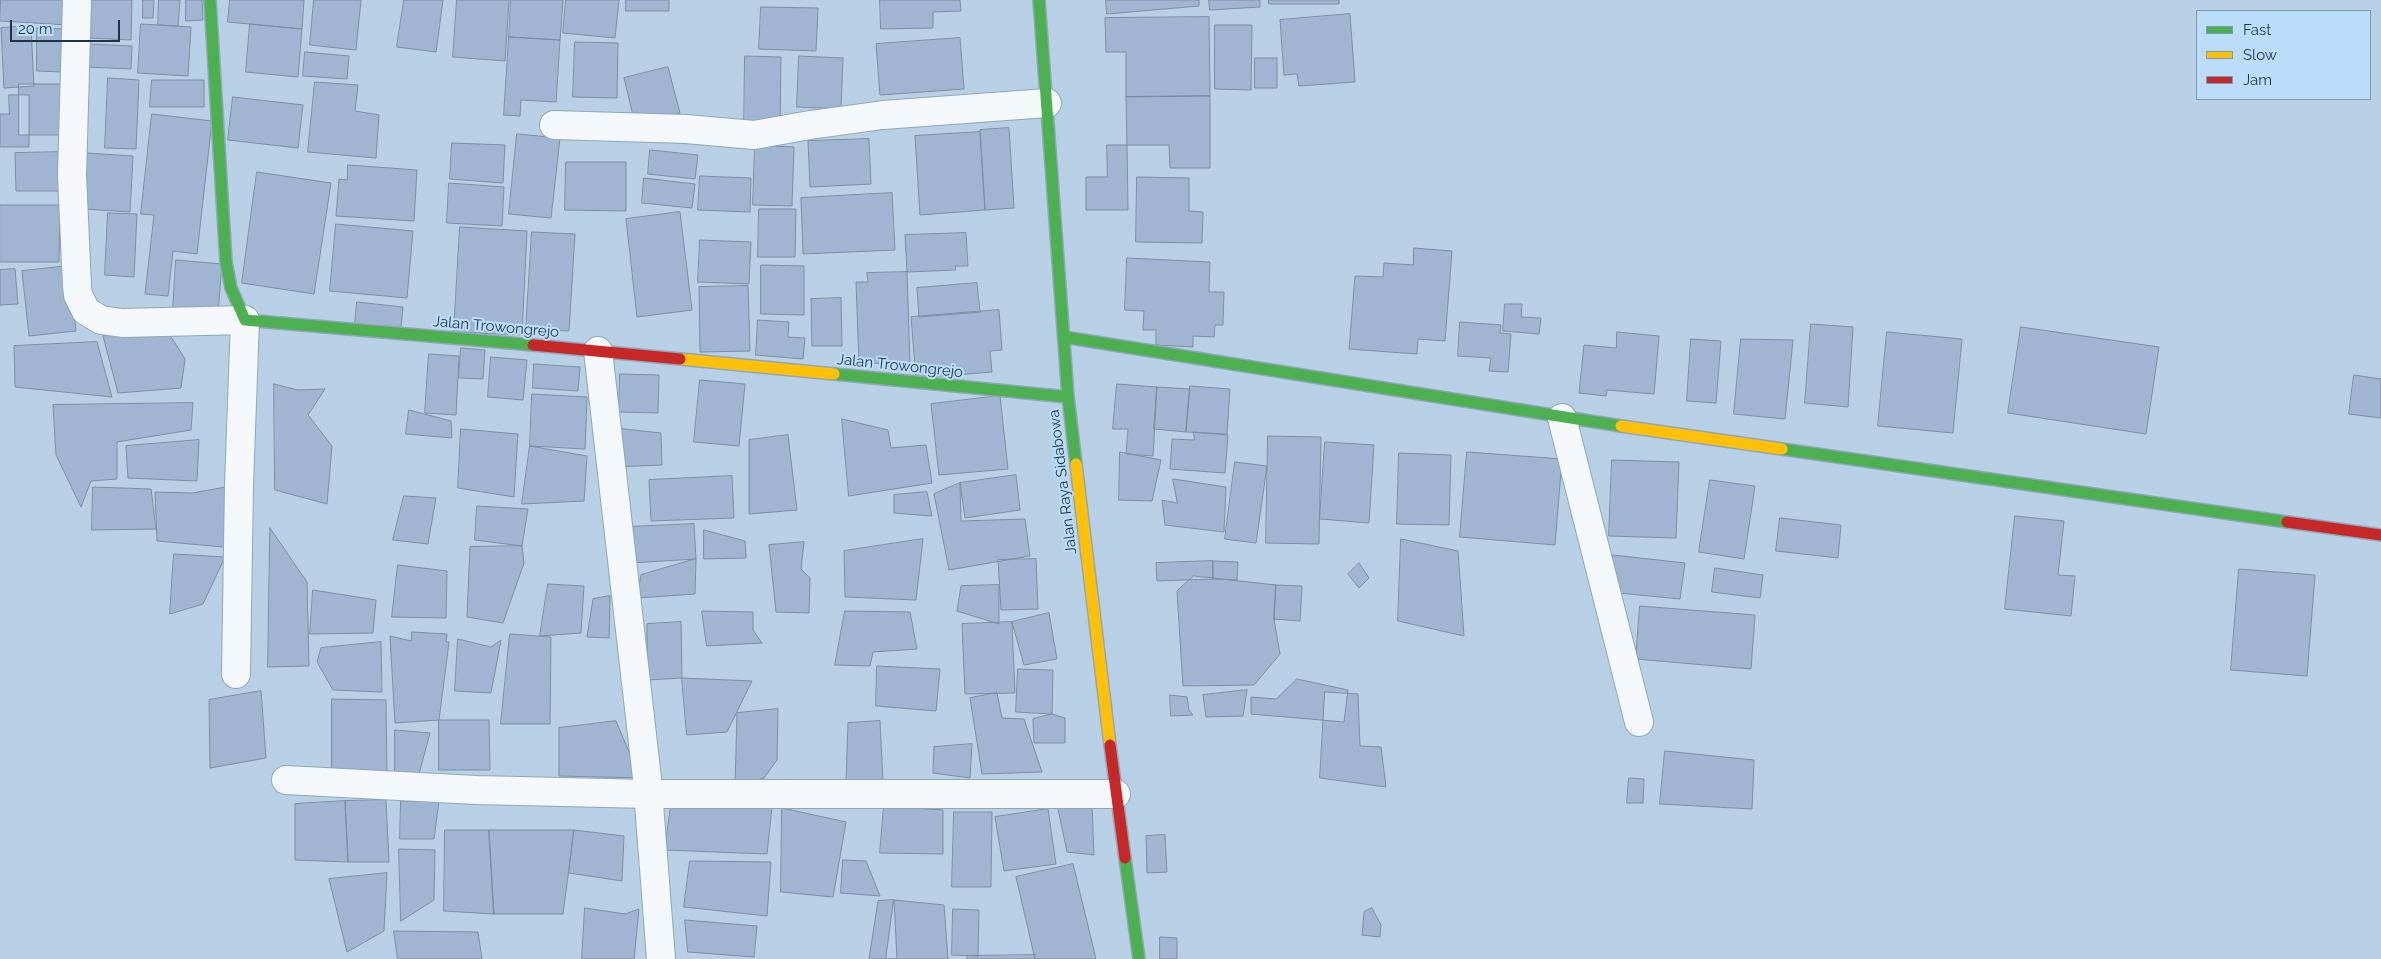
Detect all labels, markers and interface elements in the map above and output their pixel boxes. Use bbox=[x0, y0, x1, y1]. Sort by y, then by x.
scale bar bbox=[12, 10, 122, 42]
legend bbox=[2196, 10, 2371, 100]
text: 20 m bbox=[18, 20, 53, 38]
text: Fast bbox=[2243, 21, 2271, 39]
text: Slow bbox=[2243, 46, 2277, 64]
text: Jam bbox=[2243, 71, 2272, 89]
street label: Jalan Trowongrejo bbox=[432, 313, 560, 341]
street label: Jalan Trowongrejo bbox=[836, 350, 964, 382]
street label: Jalan Raya Sidabowa bbox=[1045, 409, 1081, 555]

